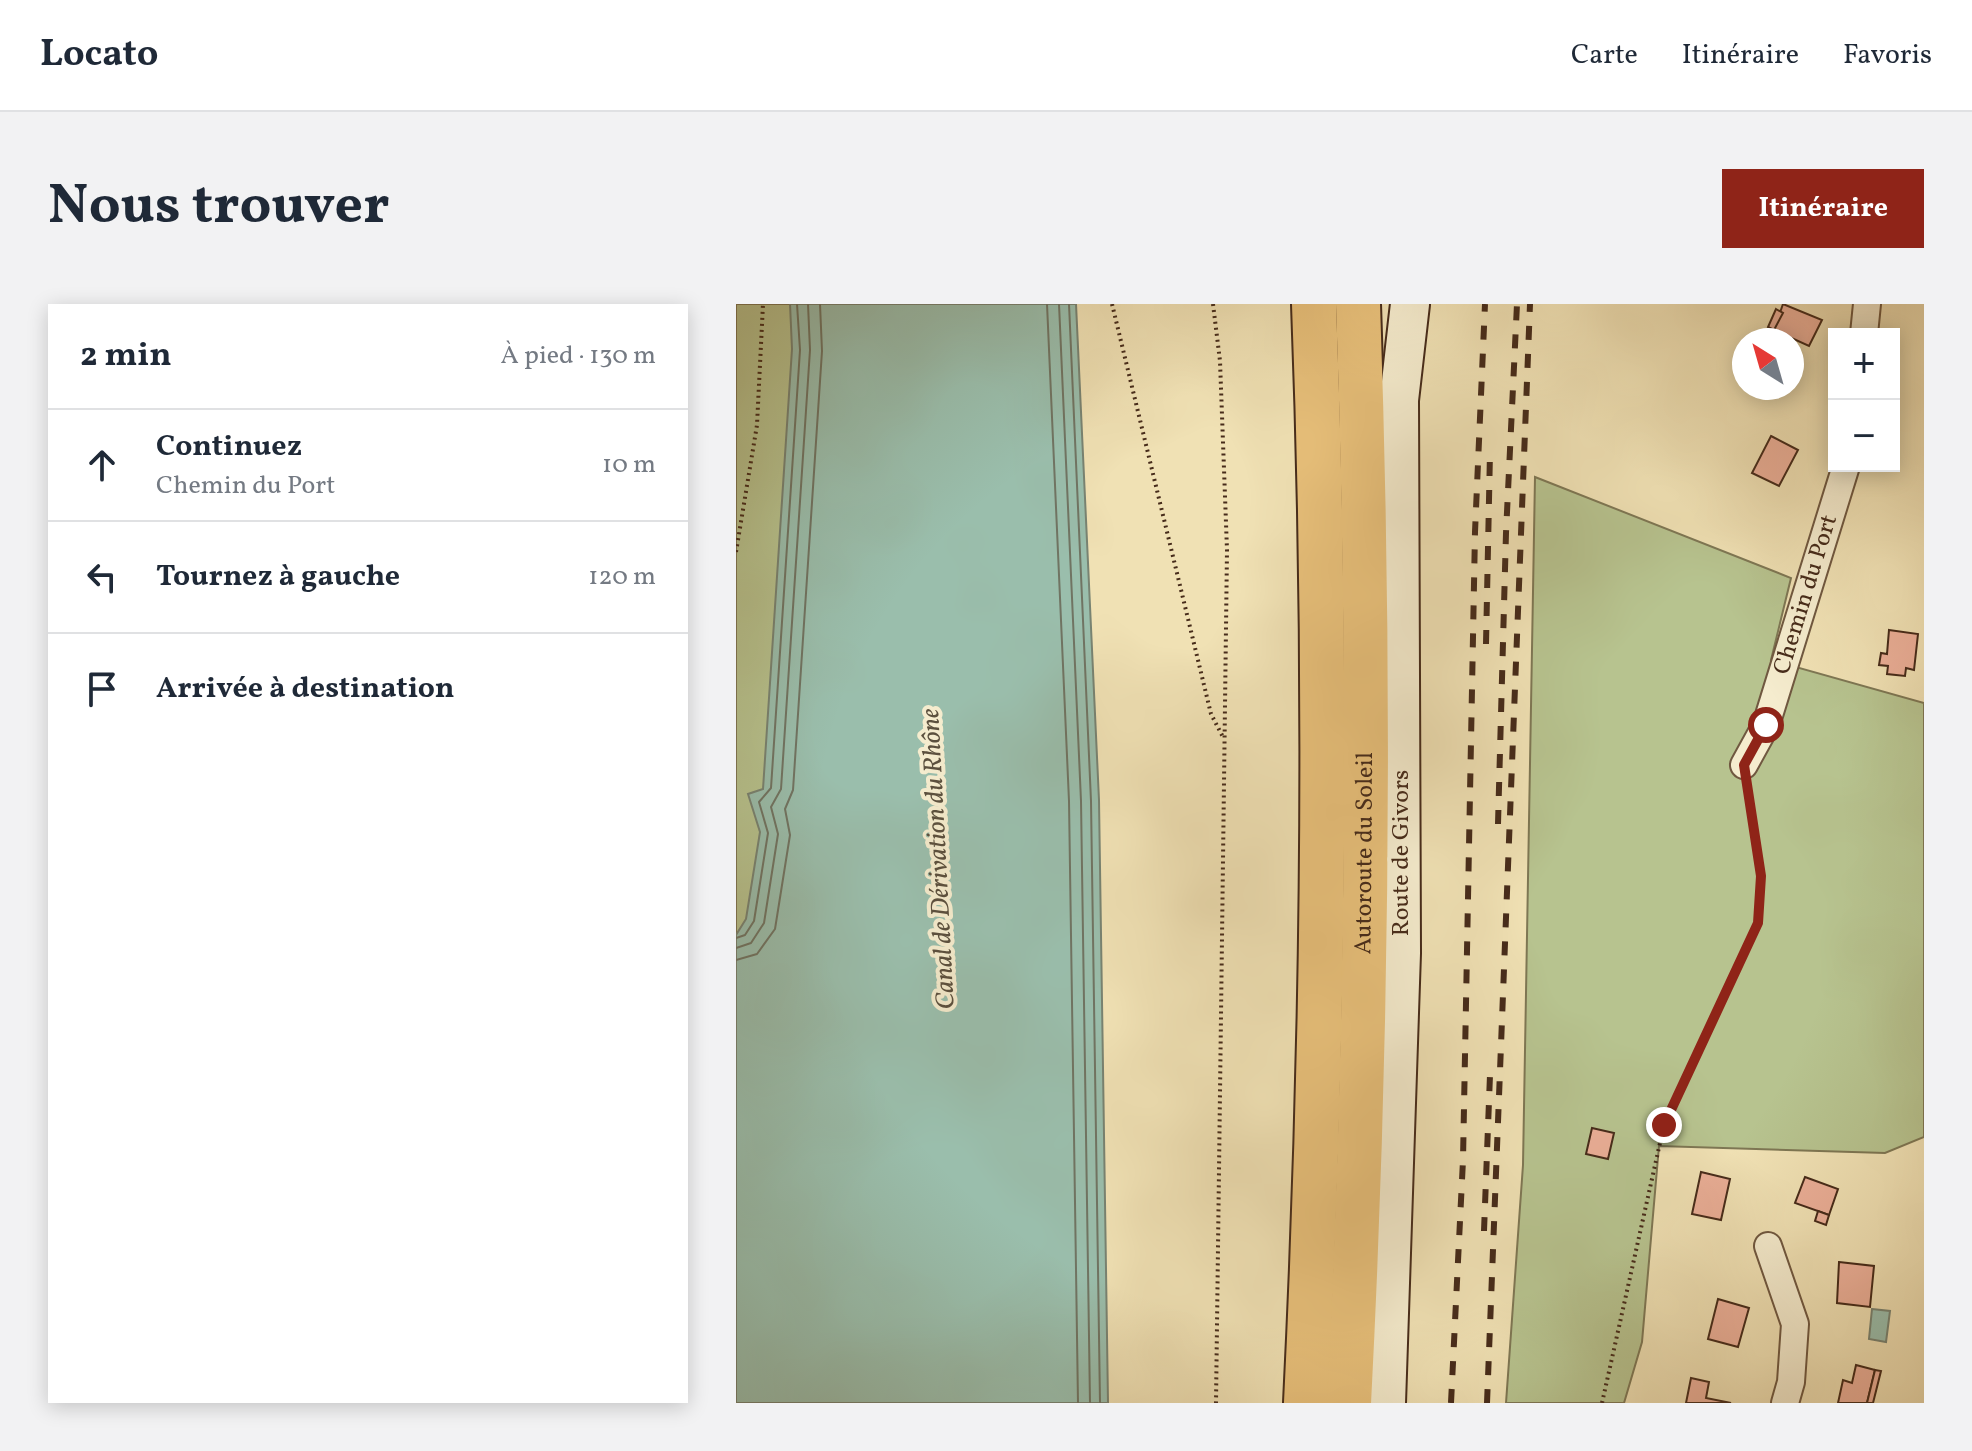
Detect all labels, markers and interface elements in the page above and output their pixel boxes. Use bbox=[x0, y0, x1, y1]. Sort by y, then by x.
text: Locato bbox=[40, 29, 158, 82]
text: Carte bbox=[1571, 36, 1638, 75]
text: Itinéraire bbox=[1682, 36, 1799, 75]
text: Favoris bbox=[1843, 36, 1932, 75]
text: Nous trouver bbox=[48, 169, 390, 247]
button: Itinéraire bbox=[1722, 169, 1924, 248]
north arrow bbox=[1732, 328, 1804, 400]
map controls bbox=[1828, 328, 1900, 472]
button: + bbox=[1828, 328, 1900, 400]
text: 2 min bbox=[80, 333, 172, 380]
text: À pied · 130 m bbox=[501, 338, 656, 374]
button: − bbox=[1828, 400, 1900, 472]
text: Continuez bbox=[156, 426, 302, 468]
icon: ahead bbox=[80, 443, 124, 487]
text: 10 m bbox=[602, 447, 656, 483]
text: Chemin du Port bbox=[156, 468, 335, 504]
street label: Chemin du Port bbox=[1766, 511, 1847, 679]
icon: left bbox=[80, 555, 124, 599]
text: Tournez à gauche bbox=[156, 556, 400, 598]
text: 120 m bbox=[588, 559, 656, 595]
icon: arrive bbox=[80, 667, 124, 711]
text: Arrivée à destination bbox=[156, 668, 455, 710]
water label: Canal de Dérivation du Rhône bbox=[913, 707, 965, 1010]
route start bbox=[1748, 707, 1784, 743]
street label: Autoroute du Soleil bbox=[1347, 752, 1383, 955]
street label: Route de Givors bbox=[1385, 770, 1419, 936]
route end bbox=[1646, 1107, 1682, 1143]

